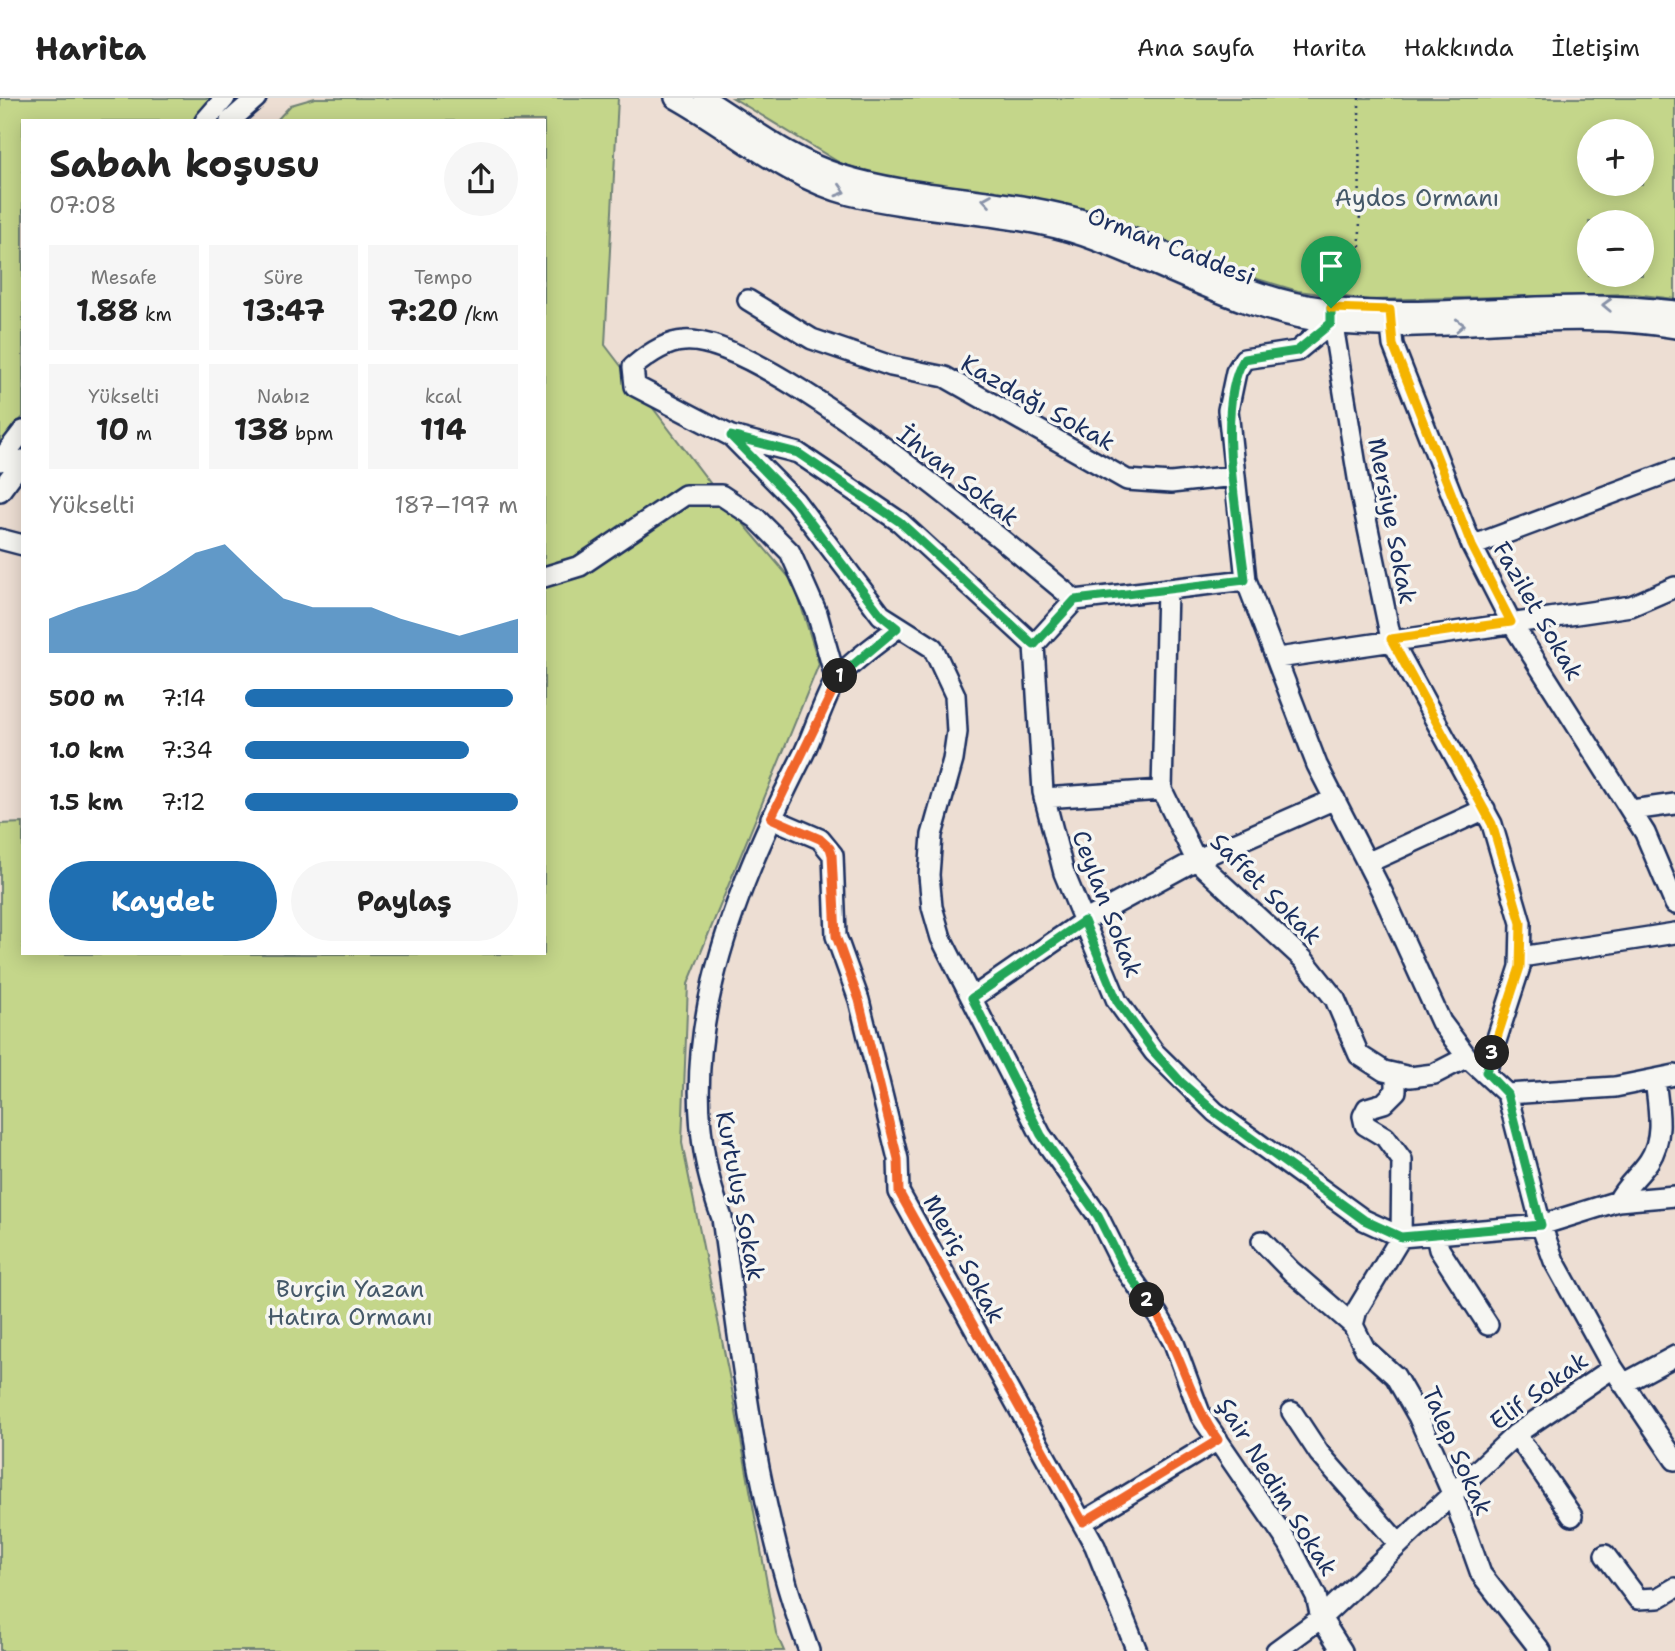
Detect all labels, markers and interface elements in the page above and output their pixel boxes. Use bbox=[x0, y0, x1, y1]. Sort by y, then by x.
text: Harita bbox=[35, 26, 146, 71]
text: Ana sayfa bbox=[1137, 32, 1254, 64]
text: Harita bbox=[1292, 32, 1366, 64]
text: Hakkında bbox=[1404, 32, 1514, 64]
text: İletişim bbox=[1552, 32, 1640, 64]
map controls bbox=[1577, 119, 1654, 287]
button: + bbox=[1577, 119, 1654, 196]
text: Sabah koşusu bbox=[49, 138, 320, 189]
button: share bbox=[444, 142, 518, 216]
park label: Aydos Ormanı bbox=[1335, 182, 1499, 214]
one-way arrow bbox=[835, 183, 847, 198]
text: 07:08 bbox=[49, 190, 117, 220]
one-way arrow bbox=[981, 193, 993, 208]
street label: Orman Caddesi bbox=[1083, 199, 1259, 293]
button: − bbox=[1577, 210, 1654, 287]
pin bbox=[1301, 236, 1361, 308]
icon: arrive bbox=[1312, 247, 1350, 285]
text: Mesafe bbox=[91, 265, 157, 290]
text: Süre bbox=[264, 265, 303, 290]
text: Tempo bbox=[414, 265, 472, 290]
text: 1.88 bbox=[76, 290, 138, 331]
text: 13:47 bbox=[242, 290, 325, 331]
text: 7:20 bbox=[388, 290, 458, 331]
one-way arrow bbox=[1601, 297, 1612, 312]
text: km bbox=[138, 302, 172, 327]
text: /km bbox=[458, 302, 499, 327]
one-way arrow bbox=[1455, 318, 1466, 333]
street label: Kazdağı Sokak bbox=[955, 347, 1121, 459]
text: Yükselti bbox=[88, 384, 159, 409]
text: Nabız bbox=[257, 384, 310, 409]
text: kcal bbox=[425, 384, 462, 409]
text: 10 bbox=[96, 409, 129, 450]
text: 138 bbox=[234, 409, 289, 450]
text: 114 bbox=[420, 409, 467, 450]
street label: İhvan Sokak bbox=[890, 418, 1026, 534]
text: m bbox=[129, 421, 152, 446]
text: bpm bbox=[289, 421, 333, 446]
street label: Mersiye Sokak bbox=[1360, 435, 1424, 607]
text: Yükselti bbox=[49, 490, 135, 520]
text: 187–197 m bbox=[395, 490, 518, 520]
street label: Fazilet Sokak bbox=[1485, 536, 1591, 686]
pin: 1 bbox=[822, 658, 858, 694]
text: 1 bbox=[835, 663, 844, 688]
text: 500 m bbox=[49, 683, 124, 713]
text: 7:14 bbox=[161, 683, 206, 713]
text: 1.0 km bbox=[49, 735, 124, 765]
text: 7:34 bbox=[161, 735, 213, 765]
text: 1.5 km bbox=[49, 787, 123, 817]
text: 7:12 bbox=[161, 787, 205, 817]
street label: Ceylan Sokak bbox=[1064, 826, 1150, 982]
street label: Saffet Sokak bbox=[1203, 826, 1329, 952]
button: Kaydet bbox=[49, 861, 277, 941]
button: Paylaş bbox=[291, 861, 518, 941]
pin: 3 bbox=[1474, 1035, 1510, 1070]
text: 3 bbox=[1485, 1040, 1498, 1065]
street label: Kurtuluş Sokak bbox=[708, 1108, 772, 1284]
street label: Meriç Sokak bbox=[916, 1189, 1012, 1329]
park label: Burçin Yazan Hatıra Ormanı bbox=[267, 1273, 433, 1333]
pin: 2 bbox=[1130, 1282, 1164, 1318]
text: 2 bbox=[1140, 1287, 1153, 1312]
street label: Elif Sokak bbox=[1483, 1344, 1595, 1438]
street label: Talep Sokak bbox=[1414, 1381, 1500, 1521]
street label: Şair Nedim Sokak bbox=[1209, 1392, 1345, 1582]

